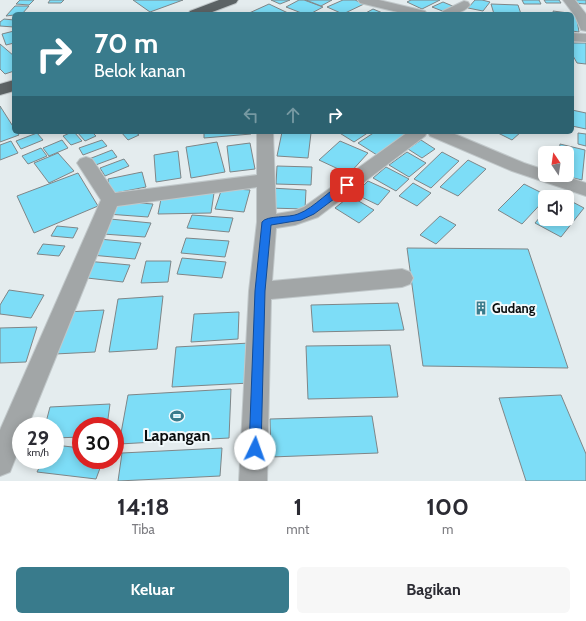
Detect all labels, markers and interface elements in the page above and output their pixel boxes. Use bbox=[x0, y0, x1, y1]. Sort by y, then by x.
text: 70 m bbox=[94, 26, 158, 60]
icon: right bbox=[28, 28, 80, 80]
text: Belok kanan bbox=[94, 60, 186, 82]
icon: left bbox=[240, 104, 262, 126]
icon: ahead bbox=[282, 104, 304, 126]
icon: right bbox=[324, 104, 346, 126]
north arrow bbox=[538, 146, 574, 182]
map controls bbox=[538, 146, 574, 226]
pin bbox=[330, 168, 364, 202]
icon: arrive bbox=[336, 174, 358, 196]
button: sound bbox=[538, 190, 574, 226]
building icon: Gudang bbox=[473, 300, 489, 316]
place label: Gudang bbox=[492, 300, 536, 316]
sports icon: Lapangan bbox=[169, 408, 185, 424]
speed limit sign: 30 bbox=[72, 417, 124, 469]
text: 29 bbox=[27, 426, 49, 450]
place label: Lapangan bbox=[144, 426, 210, 445]
position arrow bbox=[234, 428, 276, 470]
text: km/h bbox=[27, 446, 49, 459]
text: 14:18 bbox=[117, 492, 169, 521]
text: 1 bbox=[293, 492, 302, 521]
text: 100 bbox=[426, 492, 469, 521]
text: Tiba bbox=[132, 521, 155, 537]
text: mnt bbox=[286, 521, 309, 537]
text: m bbox=[442, 521, 453, 537]
button: Keluar bbox=[16, 567, 289, 613]
button: Bagikan bbox=[297, 567, 570, 613]

